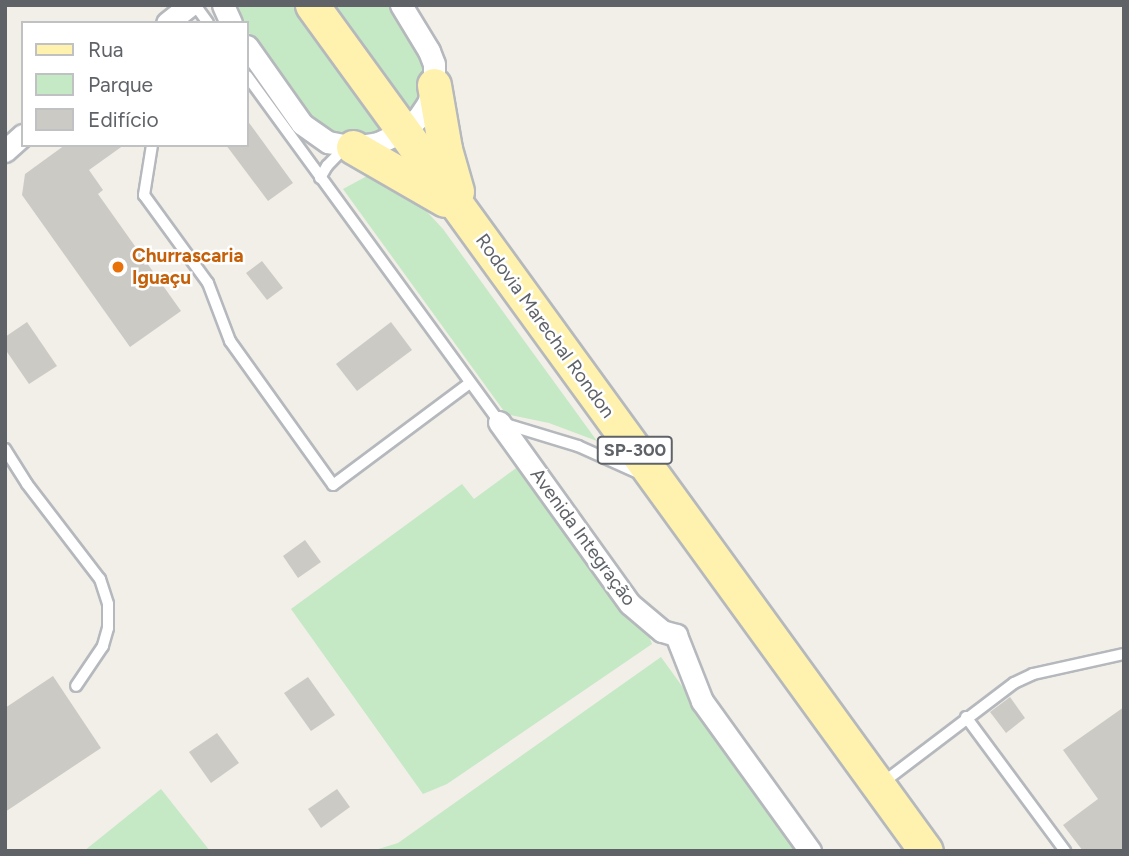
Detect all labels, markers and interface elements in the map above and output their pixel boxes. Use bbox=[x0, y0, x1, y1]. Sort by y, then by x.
legend bbox=[21, 21, 248, 147]
text: Rua bbox=[88, 37, 124, 62]
text: Parque bbox=[88, 72, 153, 97]
text: Edifício bbox=[88, 107, 159, 132]
street label: Rodovia Marechal Rondon bbox=[471, 230, 619, 422]
place label: Churrascaria Iguaçu bbox=[132, 245, 244, 289]
marker: Churrascaria Iguaçu bbox=[110, 259, 126, 275]
road number: SP-300 bbox=[596, 436, 674, 464]
street label: Avenida Integração bbox=[525, 464, 641, 610]

